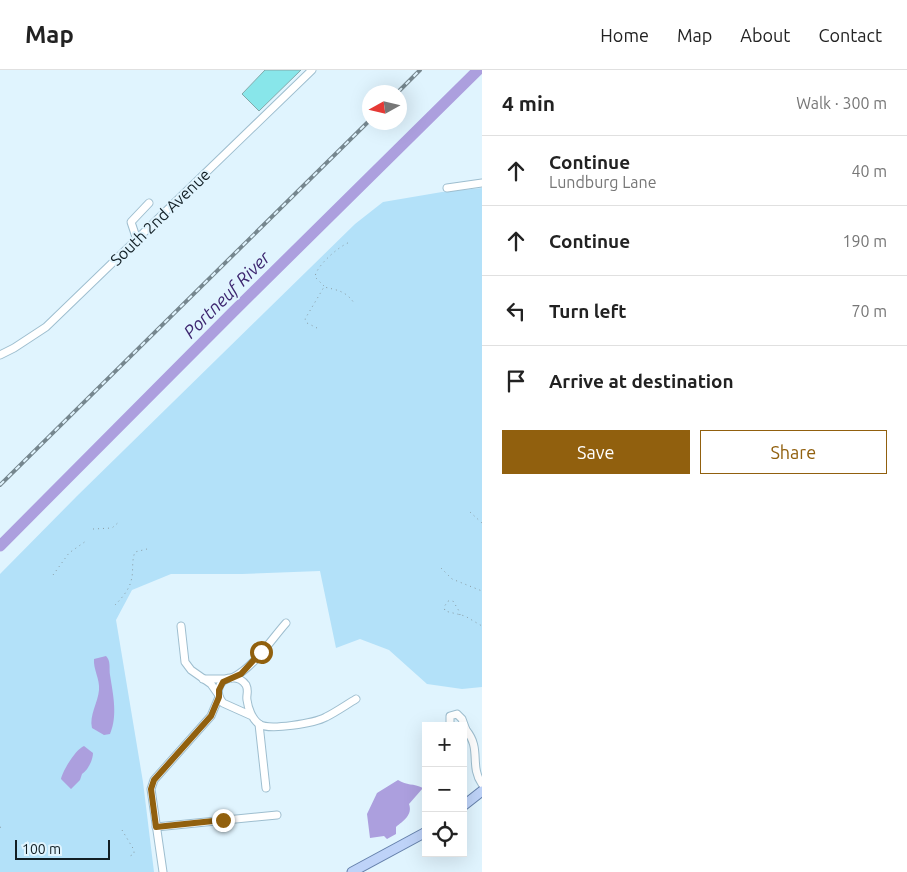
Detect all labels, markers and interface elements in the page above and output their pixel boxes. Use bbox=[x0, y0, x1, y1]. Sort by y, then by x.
text: Map bbox=[25, 21, 74, 48]
text: Home bbox=[600, 25, 649, 45]
text: Map bbox=[677, 25, 712, 45]
text: About bbox=[740, 25, 790, 45]
text: Contact bbox=[818, 25, 882, 45]
north arrow bbox=[362, 85, 407, 130]
text: 4 min bbox=[502, 91, 555, 115]
text: Walk · 300 m bbox=[796, 94, 887, 112]
text: Continue bbox=[549, 151, 630, 173]
icon: ahead bbox=[502, 157, 530, 185]
text: 40 m bbox=[851, 162, 887, 180]
street label: South 2nd Avenue bbox=[107, 165, 213, 269]
text: Lundburg Lane bbox=[549, 173, 657, 191]
icon: ahead bbox=[502, 227, 530, 255]
text: Continue bbox=[549, 230, 630, 252]
text: 190 m bbox=[842, 232, 887, 250]
water label: Portneuf River bbox=[179, 246, 275, 342]
icon: left bbox=[502, 297, 530, 325]
text: Turn left bbox=[549, 300, 627, 322]
text: 70 m bbox=[851, 302, 887, 320]
icon: arrive bbox=[502, 367, 530, 395]
text: Arrive at destination bbox=[549, 370, 734, 392]
button: Save bbox=[502, 430, 690, 474]
button: Share bbox=[700, 430, 887, 474]
route start bbox=[250, 641, 273, 664]
map controls bbox=[422, 722, 467, 857]
button: + bbox=[422, 722, 467, 767]
button: − bbox=[422, 767, 467, 812]
route end bbox=[212, 809, 235, 832]
button: locate bbox=[422, 812, 467, 857]
scale bar bbox=[15, 837, 110, 860]
text: 100 m bbox=[22, 841, 61, 857]

